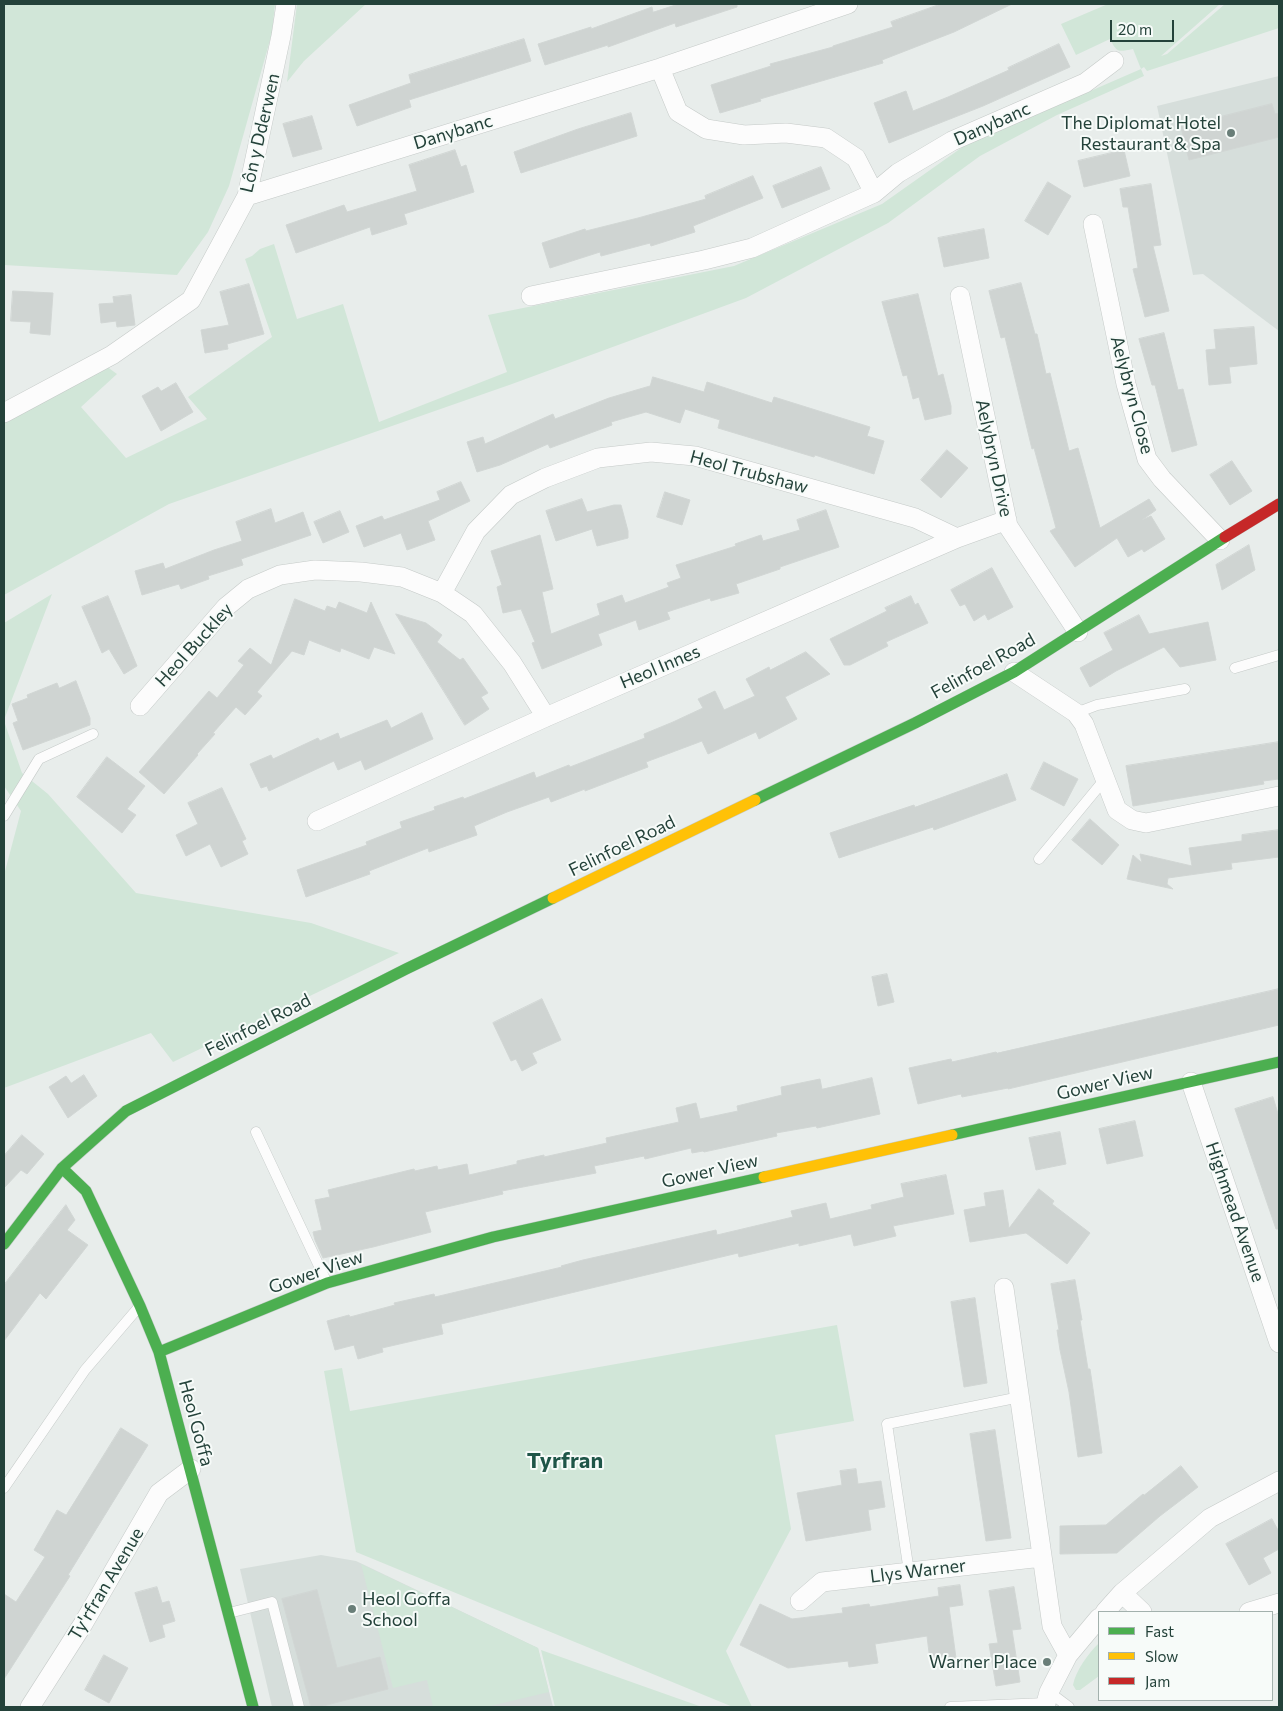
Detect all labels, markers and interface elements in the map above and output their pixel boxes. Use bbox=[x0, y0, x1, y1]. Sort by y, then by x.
scale bar bbox=[1113, 10, 1177, 42]
text: 20 m bbox=[1118, 20, 1152, 38]
street label: Lôn y Dderwen bbox=[236, 71, 284, 195]
street label: Danybanc bbox=[950, 98, 1034, 150]
street label: Danybanc bbox=[411, 110, 495, 154]
place label: The Diplomat Hotel Restaurant & Spa bbox=[1061, 112, 1221, 154]
marker: The Diplomat Hotel Restaurant & Spa bbox=[1225, 127, 1237, 139]
street label: Aelybryn Close bbox=[1106, 334, 1158, 456]
street label: Aelybryn Drive bbox=[971, 397, 1017, 519]
street label: Heol Trubshaw bbox=[687, 446, 811, 498]
street label: Heol Buckley bbox=[151, 599, 237, 691]
street label: Felinfoel Road bbox=[927, 628, 1039, 704]
street label: Heol Innes bbox=[617, 640, 703, 694]
street label: Felinfoel Road bbox=[565, 811, 679, 881]
street label: Felinfoel Road bbox=[201, 989, 315, 1061]
street label: Gower View bbox=[1055, 1061, 1155, 1105]
street label: Highmead Avenue bbox=[1201, 1139, 1269, 1285]
street label: Gower View bbox=[660, 1149, 760, 1193]
street label: Gower View bbox=[266, 1246, 366, 1298]
street label: Heol Goffa bbox=[174, 1377, 218, 1469]
district label: Tyrfran bbox=[527, 1448, 603, 1474]
street label: Ty'rfran Avenue bbox=[64, 1524, 148, 1644]
street label: Llys Warner bbox=[869, 1554, 967, 1588]
place label: Heol Goffa School bbox=[362, 1588, 451, 1630]
marker: Heol Goffa School bbox=[346, 1603, 358, 1615]
legend bbox=[1098, 1611, 1273, 1701]
text: Fast bbox=[1145, 1622, 1174, 1640]
text: Slow bbox=[1145, 1647, 1178, 1665]
place label: Warner Place bbox=[929, 1651, 1037, 1673]
marker: Warner Place bbox=[1041, 1656, 1053, 1668]
text: Jam bbox=[1145, 1672, 1170, 1690]

